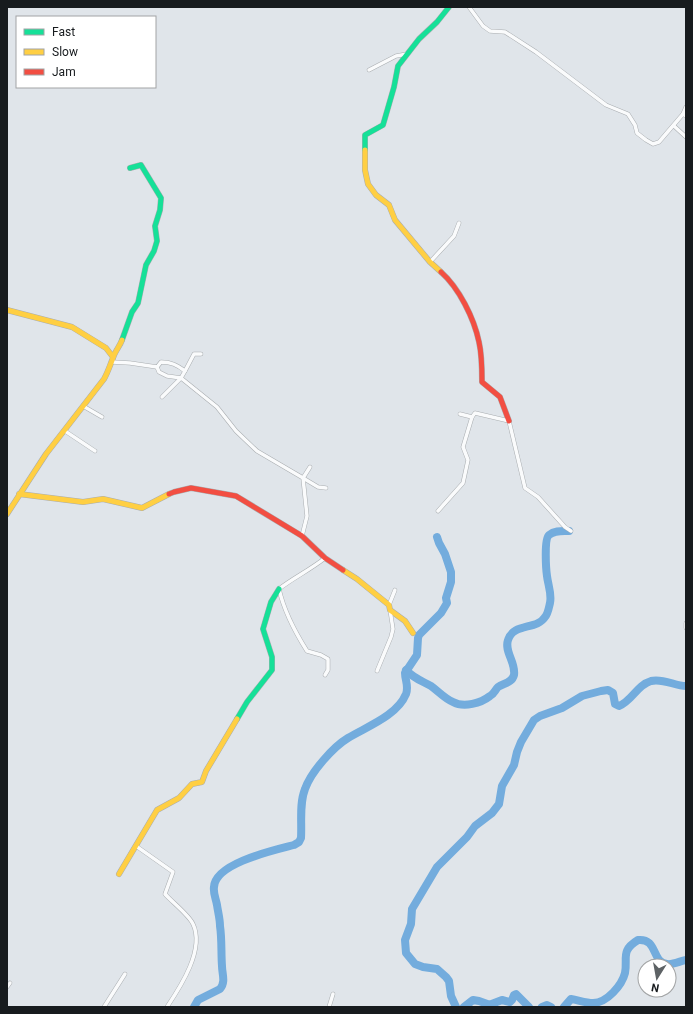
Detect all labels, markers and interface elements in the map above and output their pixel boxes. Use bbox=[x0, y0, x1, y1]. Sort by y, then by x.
legend bbox=[16, 16, 156, 88]
text: Fast bbox=[52, 25, 75, 39]
text: Slow bbox=[52, 45, 78, 59]
text: Jam bbox=[52, 65, 76, 79]
north arrow bbox=[637, 958, 677, 998]
text: N bbox=[650, 980, 660, 994]

